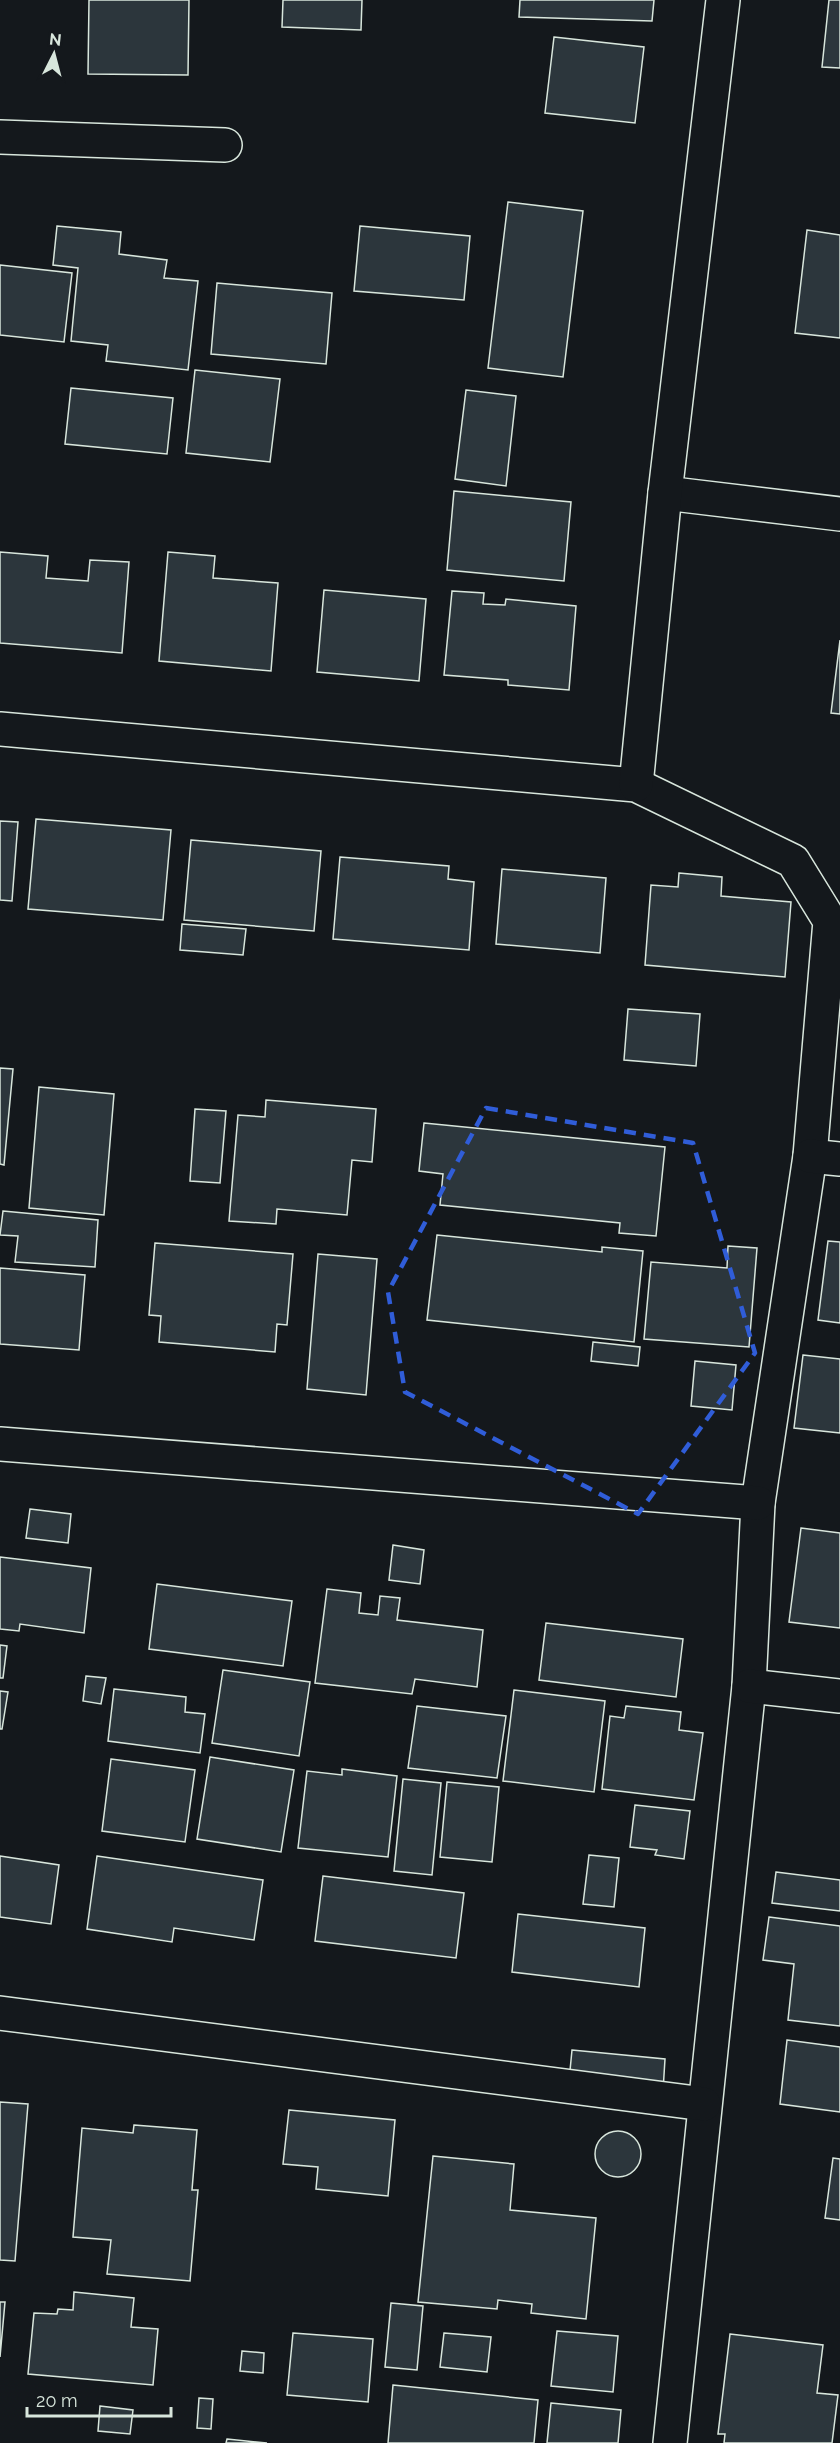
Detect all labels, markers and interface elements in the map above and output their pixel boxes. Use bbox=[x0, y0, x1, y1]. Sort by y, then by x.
north arrow bbox=[24, 24, 84, 84]
text: N bbox=[48, 29, 63, 50]
scale bar bbox=[27, 2380, 171, 2418]
text: 20 m bbox=[36, 2390, 78, 2411]

